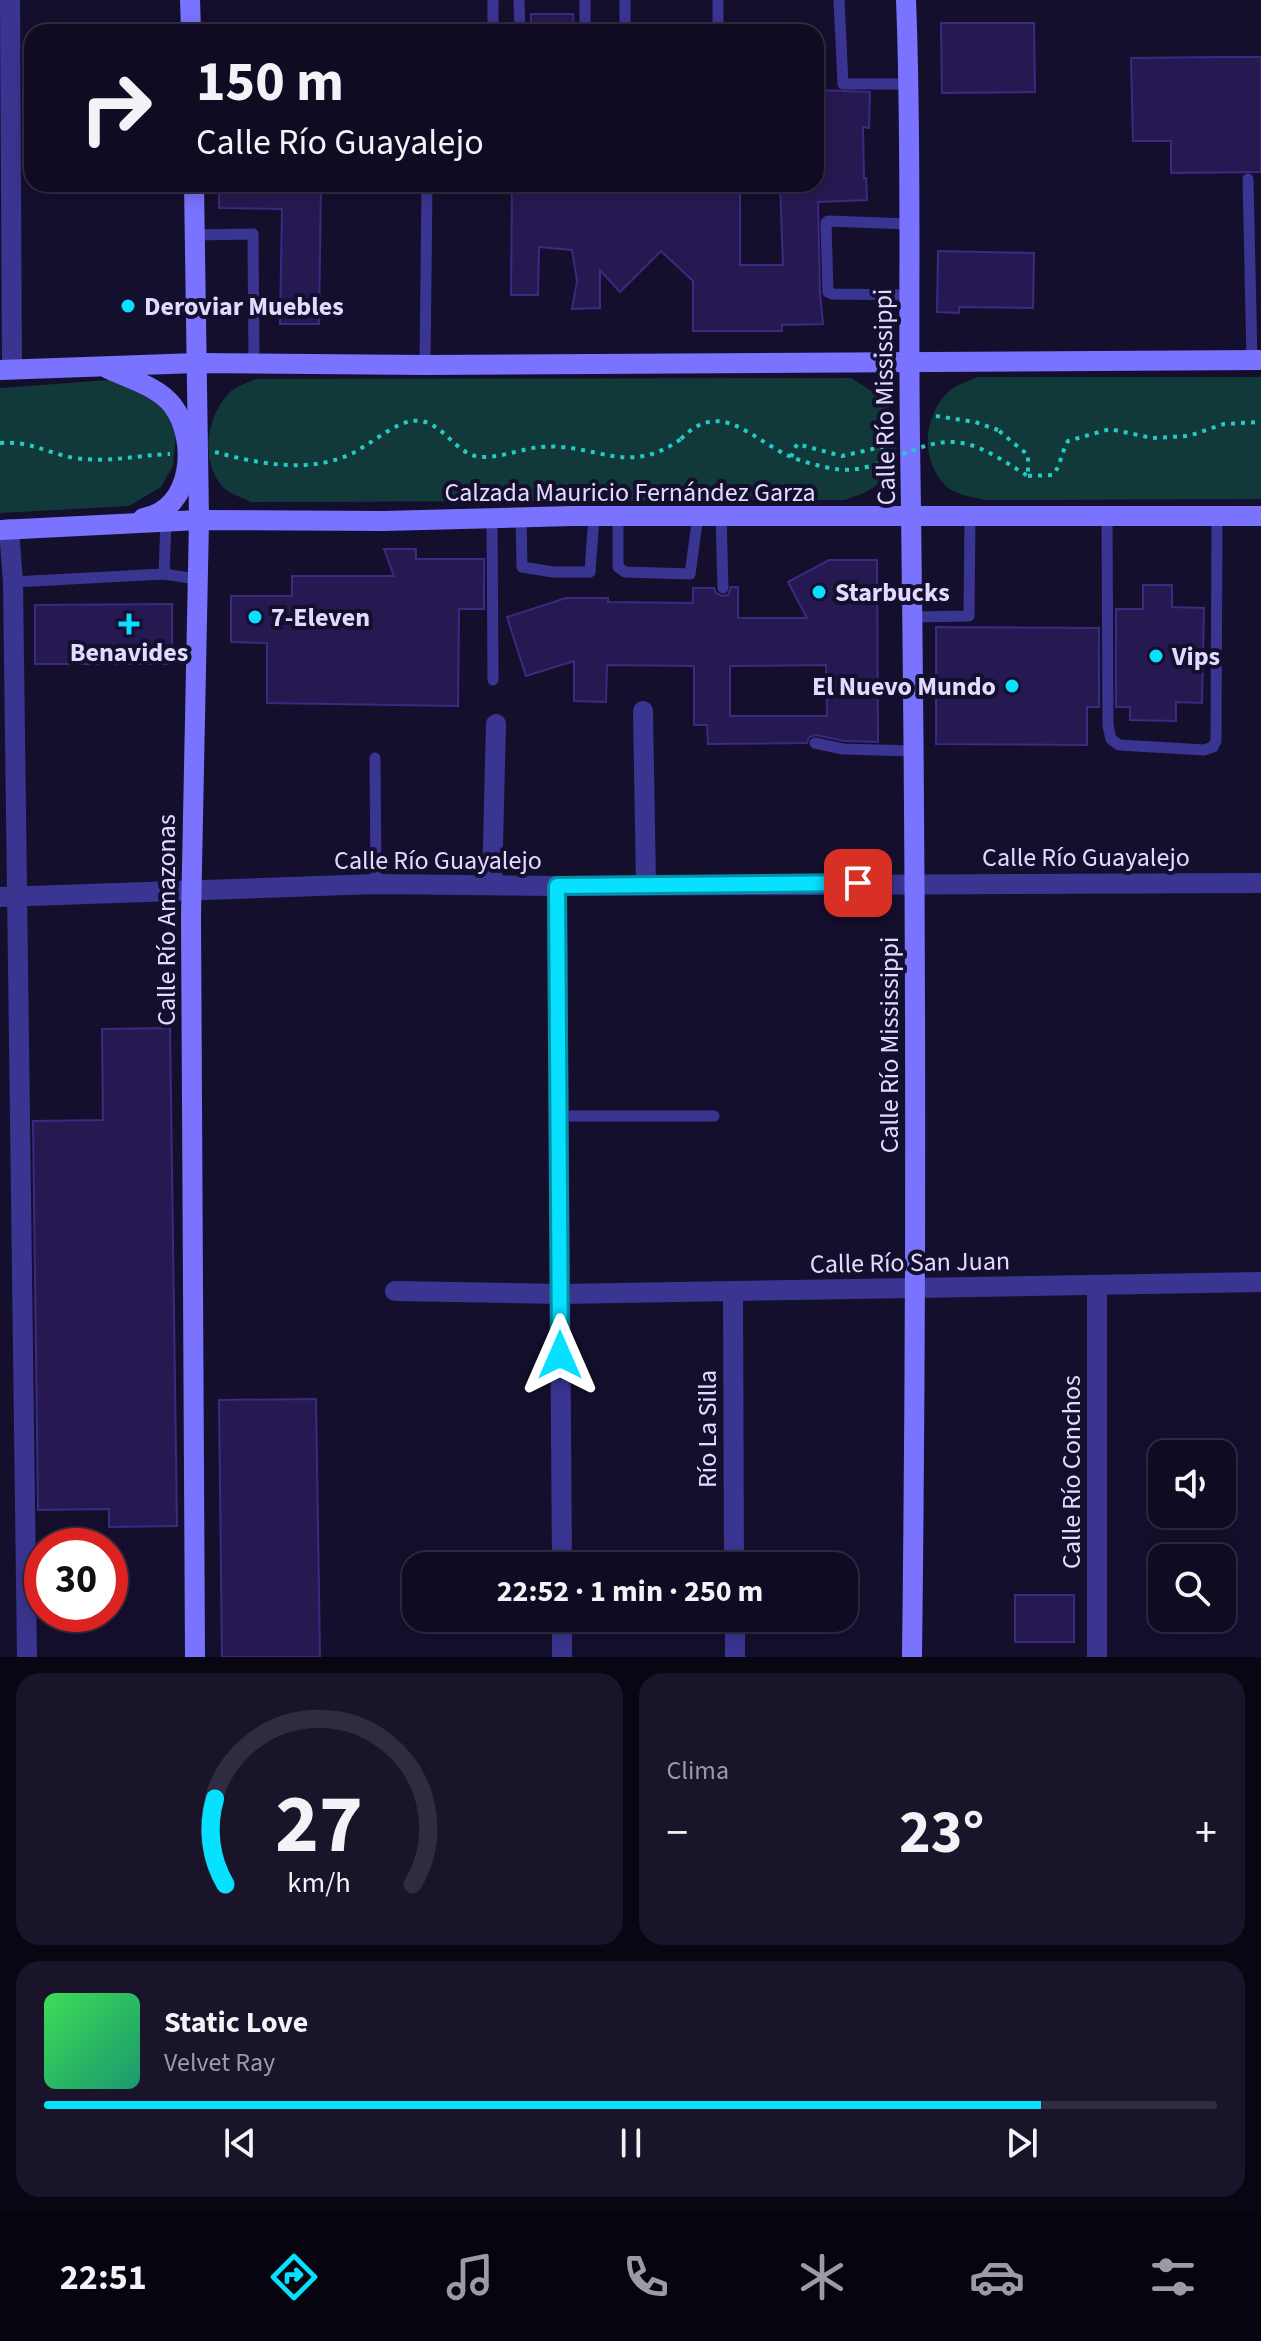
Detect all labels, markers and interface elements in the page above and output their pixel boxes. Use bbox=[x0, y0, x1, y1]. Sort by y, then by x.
text: 150 m bbox=[196, 43, 344, 122]
icon: right bbox=[64, 56, 168, 160]
text: Calle Río Guayalejo bbox=[196, 117, 484, 168]
place label: Deroviar Muebles bbox=[144, 288, 344, 325]
street label: Calle Río Mississippi bbox=[864, 288, 905, 506]
marker: Deroviar Muebles bbox=[119, 297, 137, 315]
street label: Calzada Mauricio Fernández Garza bbox=[444, 474, 816, 511]
place label: Starbucks bbox=[835, 574, 950, 611]
marker: Starbucks bbox=[810, 583, 828, 601]
place label: 7-Eleven bbox=[271, 599, 370, 636]
marker: 7-Eleven bbox=[246, 608, 264, 626]
marker: Benavides bbox=[120, 615, 138, 633]
place label: Benavides bbox=[70, 634, 188, 671]
place label: Vips bbox=[1171, 638, 1220, 675]
marker: Vips bbox=[1147, 647, 1165, 665]
place label: El Nuevo Mundo bbox=[812, 668, 996, 705]
marker: El Nuevo Mundo bbox=[1003, 677, 1021, 695]
street label: Calle Río Amazonas bbox=[148, 814, 185, 1026]
street label: Calle Río Guayalejo bbox=[982, 839, 1190, 876]
street label: Calle Río Guayalejo bbox=[334, 842, 542, 879]
pin bbox=[824, 849, 892, 917]
icon: arrive bbox=[836, 861, 880, 905]
street label: Calle Río Mississippi bbox=[871, 937, 908, 1153]
street label: Calle Río San Juan bbox=[810, 1242, 1010, 1283]
position arrow bbox=[518, 1313, 602, 1397]
street label: Río La Silla bbox=[689, 1370, 726, 1488]
street label: Calle Río Conchos bbox=[1053, 1375, 1090, 1569]
map controls bbox=[1148, 1440, 1236, 1632]
button: sound bbox=[1148, 1440, 1236, 1528]
speed limit sign: 30 bbox=[24, 1528, 128, 1632]
button: search bbox=[1148, 1544, 1236, 1632]
text: 22:52 · 1 min · 250 m bbox=[497, 1570, 763, 1613]
text: Clima bbox=[667, 1752, 729, 1789]
text: 27 bbox=[275, 1766, 363, 1884]
text: 23° bbox=[899, 1791, 984, 1876]
text: − bbox=[667, 1802, 688, 1865]
text: + bbox=[1195, 1802, 1217, 1865]
text: km/h bbox=[288, 1863, 351, 1903]
text: Static Love bbox=[164, 2001, 308, 2044]
text: Velvet Ray bbox=[164, 2044, 275, 2081]
icon: previous bbox=[218, 2121, 262, 2165]
icon: pause bbox=[609, 2121, 653, 2165]
icon: next bbox=[1000, 2121, 1044, 2165]
icon: directions bbox=[266, 2249, 322, 2305]
icon: music bbox=[442, 2249, 498, 2305]
icon: phone bbox=[618, 2249, 674, 2305]
icon: climate bbox=[794, 2249, 850, 2305]
icon: car bbox=[969, 2249, 1025, 2305]
icon: filters bbox=[1145, 2249, 1201, 2305]
text: 22:51 bbox=[60, 2252, 147, 2303]

